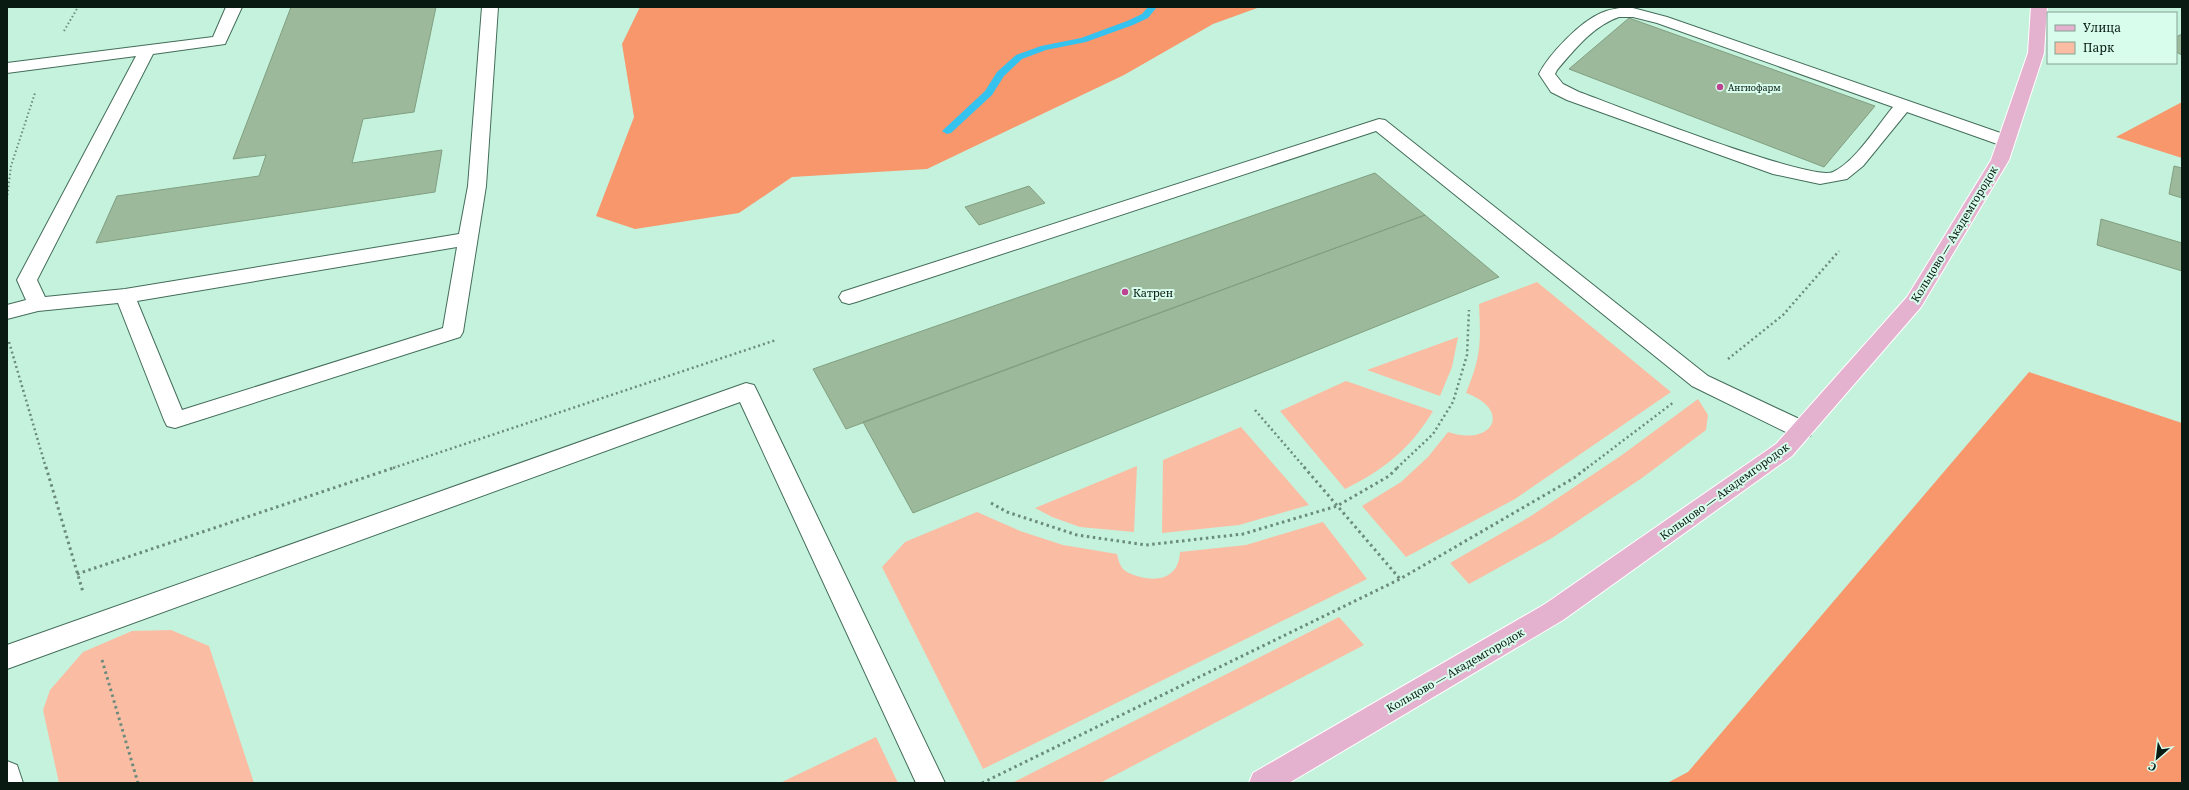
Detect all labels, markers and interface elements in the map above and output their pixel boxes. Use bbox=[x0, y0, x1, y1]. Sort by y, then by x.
legend bbox=[2047, 12, 2177, 64]
text: Улица bbox=[2083, 19, 2121, 36]
text: Парк bbox=[2083, 39, 2115, 56]
place label: Ангиофарм bbox=[1728, 81, 1781, 94]
marker: Ангиофарм bbox=[1715, 82, 1725, 92]
street label: Кольцово — Академгородок bbox=[1907, 163, 2001, 305]
place label: Катрен bbox=[1133, 285, 1173, 300]
marker: Катрен bbox=[1120, 287, 1130, 297]
street label: Кольцово — Академгородок bbox=[1656, 439, 1792, 543]
street label: Кольцово — Академгородок bbox=[1384, 624, 1527, 716]
north arrow bbox=[2137, 738, 2177, 778]
text: С bbox=[2145, 759, 2159, 776]

